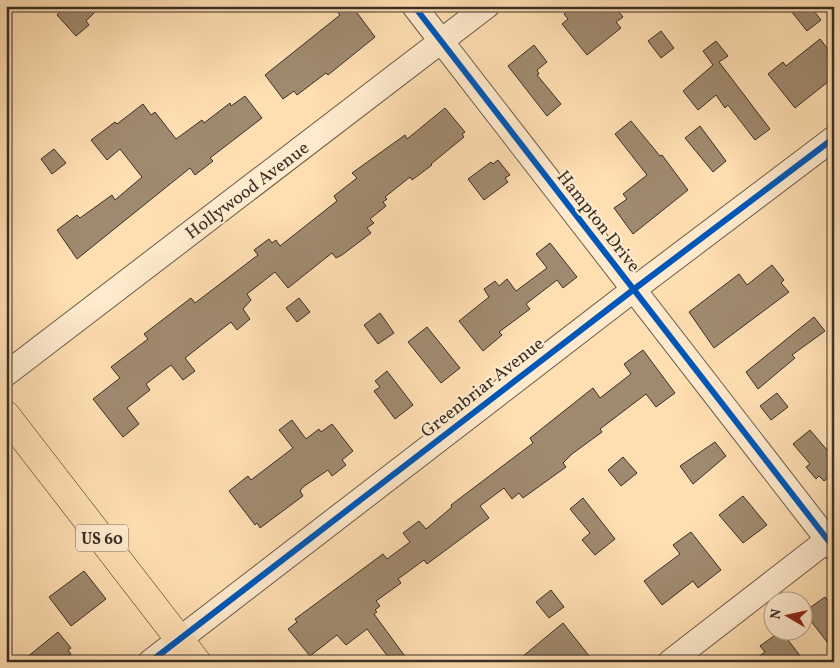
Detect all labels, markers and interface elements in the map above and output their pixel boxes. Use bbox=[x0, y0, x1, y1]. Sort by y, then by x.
street label: Hollywood Avenue bbox=[181, 136, 315, 246]
street label: Hampton Drive bbox=[550, 166, 645, 278]
street label: Greenbriar Avenue bbox=[416, 332, 550, 444]
road number: US 60 bbox=[76, 524, 128, 552]
north arrow bbox=[762, 590, 812, 640]
text: N bbox=[766, 608, 787, 621]

